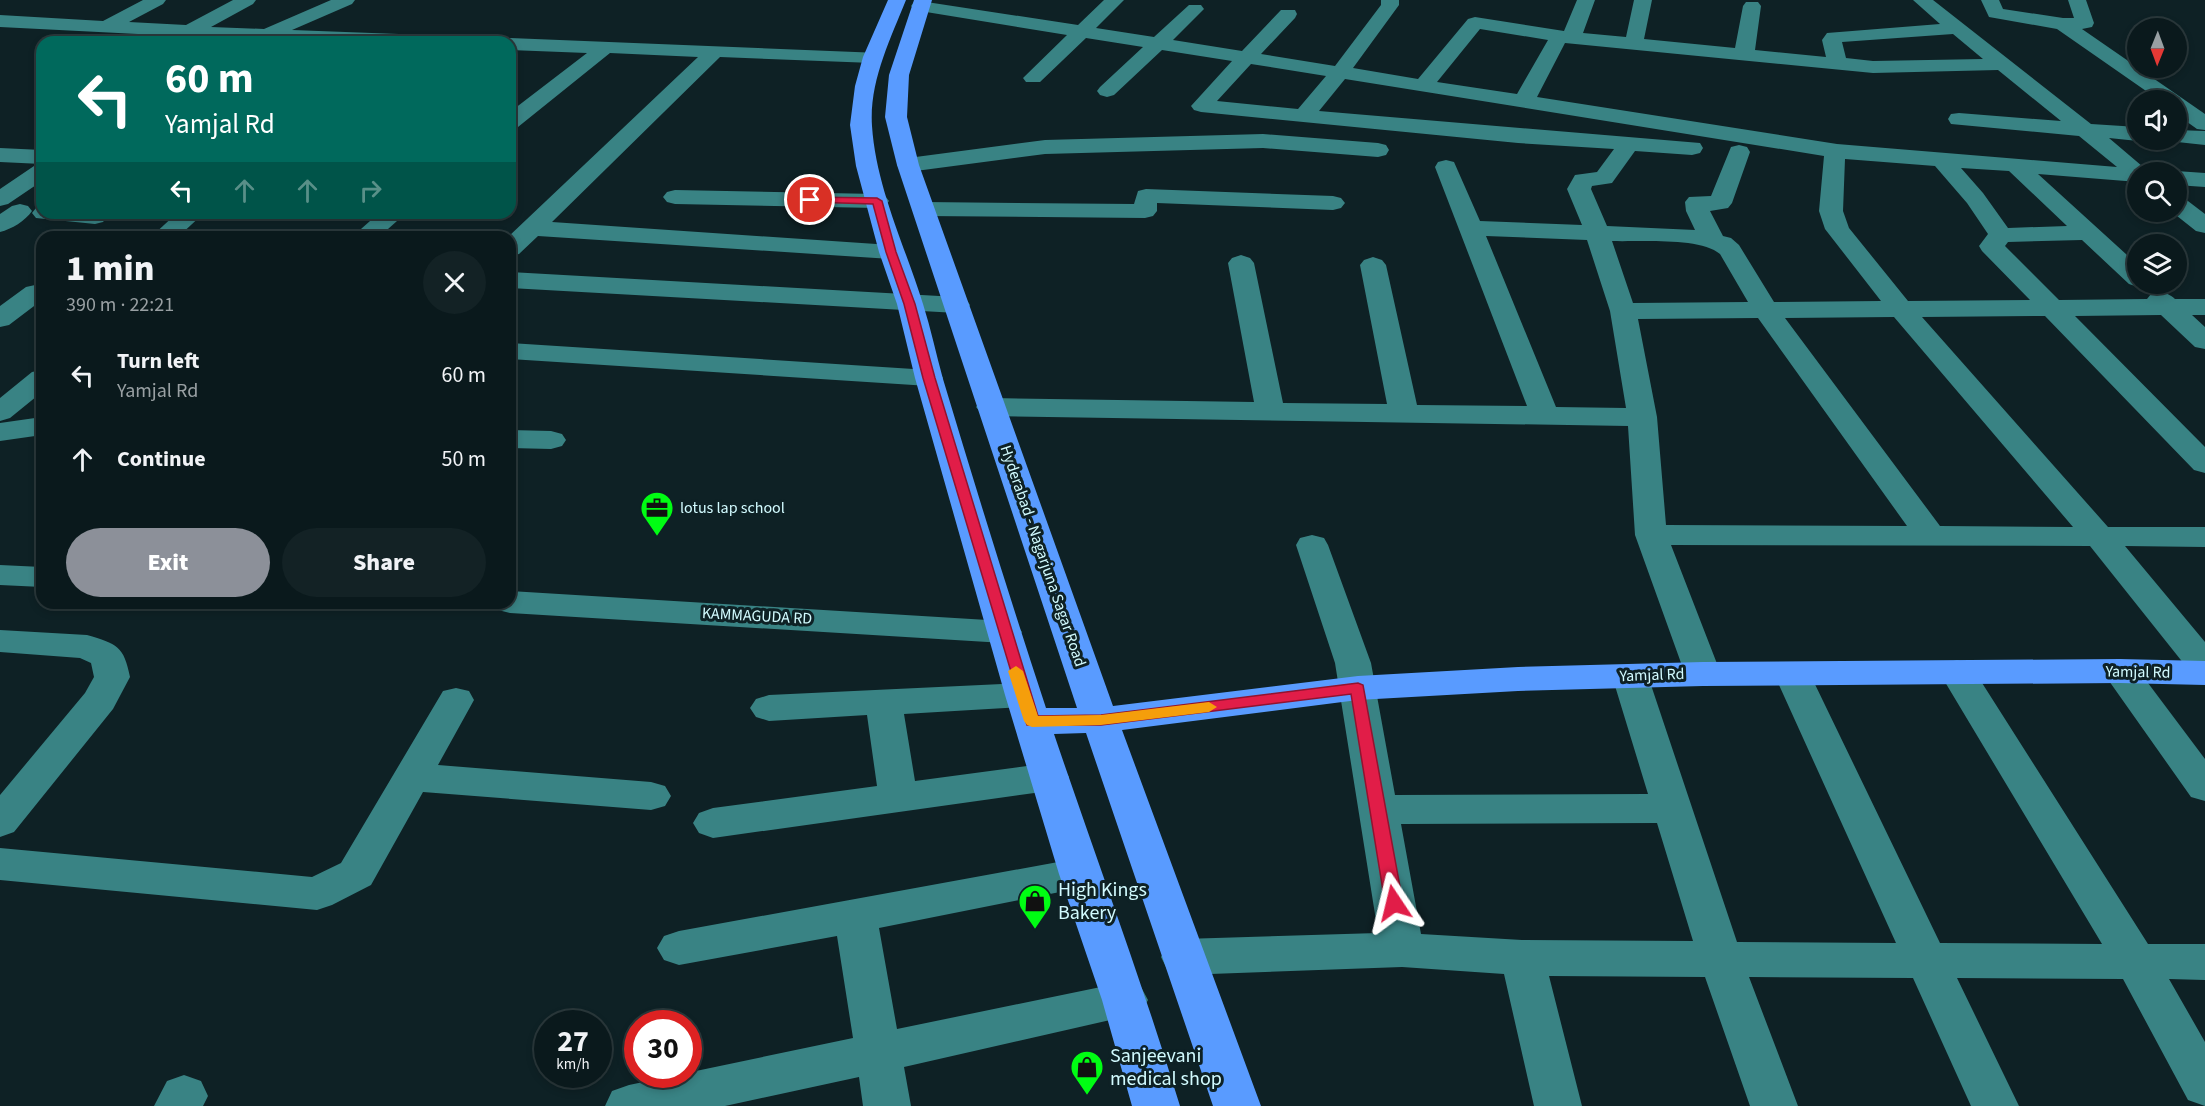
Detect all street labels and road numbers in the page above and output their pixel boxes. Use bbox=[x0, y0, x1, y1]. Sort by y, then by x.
street label: Hyderabad - Nagarjuna Sagar Road bbox=[995, 442, 1091, 670]
street label: KAMMAGUDA RD bbox=[701, 602, 813, 630]
street label: Yamjal Rd bbox=[2104, 660, 2171, 684]
street label: Yamjal Rd bbox=[1618, 663, 1685, 687]

